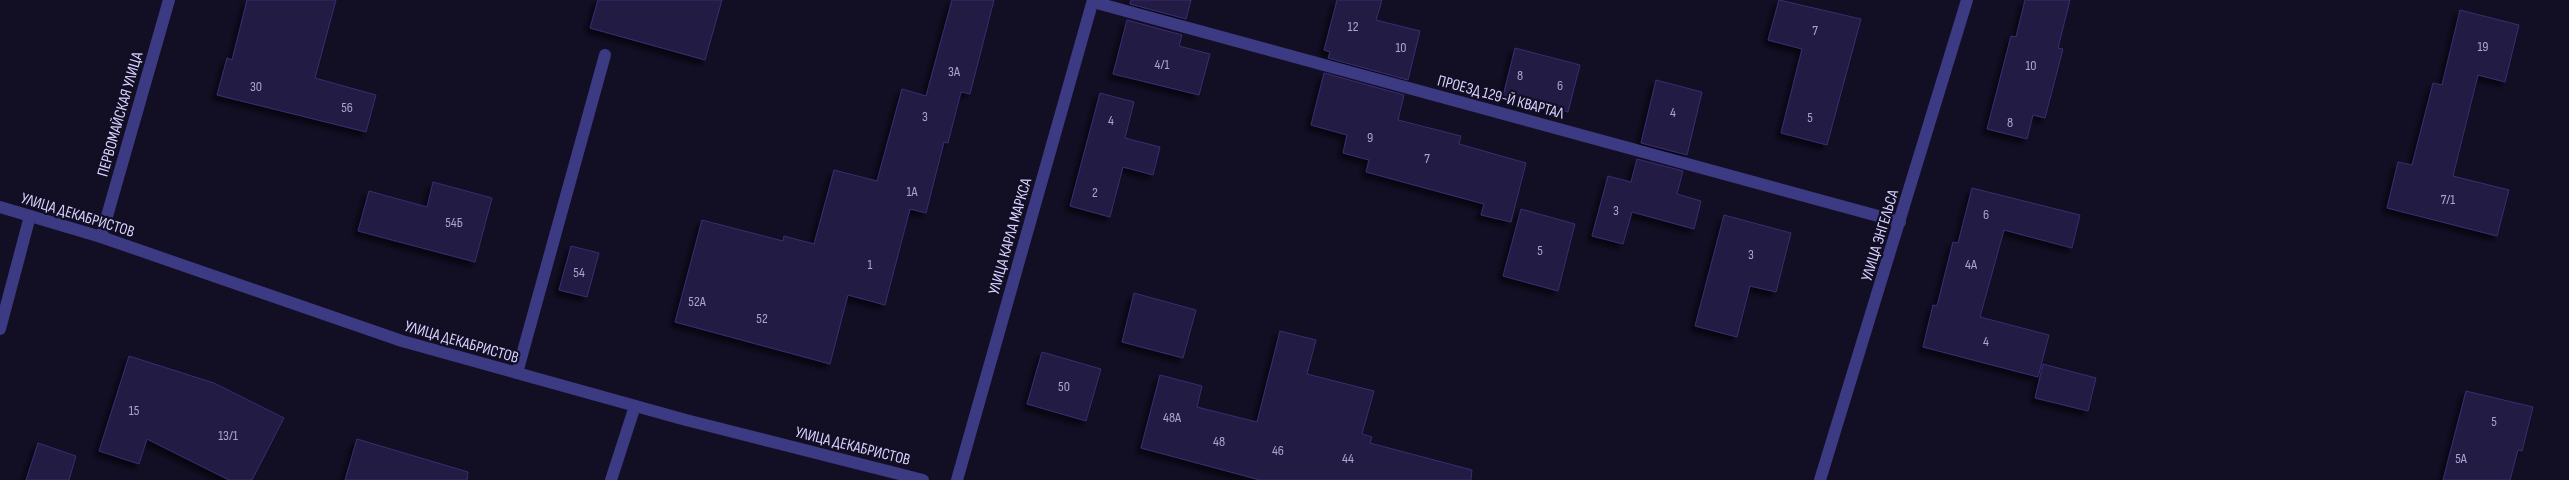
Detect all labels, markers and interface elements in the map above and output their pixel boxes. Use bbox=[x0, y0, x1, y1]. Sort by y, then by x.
house number: 12 bbox=[1348, 18, 1359, 35]
house number: 7 bbox=[1812, 22, 1818, 39]
house number: 19 bbox=[2477, 38, 2489, 55]
house number: 10 bbox=[1395, 39, 1407, 56]
street label: ПЕРВОМАЙСКАЯ УЛИЦА bbox=[94, 50, 147, 179]
house number: 4/1 bbox=[1155, 56, 1170, 73]
house number: 10 bbox=[2025, 57, 2037, 74]
house number: 3А bbox=[948, 63, 961, 80]
house number: 8 bbox=[1517, 67, 1523, 84]
street label: ПРОЕЗД 129-Й КВАРТАЛ bbox=[1435, 71, 1566, 124]
house number: 6 bbox=[1557, 77, 1563, 94]
house number: 30 bbox=[250, 78, 262, 95]
house number: 56 bbox=[341, 99, 353, 116]
house number: 4 bbox=[1670, 104, 1676, 121]
house number: 3 bbox=[922, 108, 928, 125]
house number: 5 bbox=[1807, 109, 1813, 126]
house number: 4 bbox=[1108, 112, 1114, 129]
house number: 8 bbox=[2007, 114, 2013, 131]
house number: 9 bbox=[1367, 129, 1373, 146]
house number: 7 bbox=[1424, 150, 1430, 167]
street label: УЛИЦА КАРЛА МАРКСА bbox=[985, 176, 1036, 297]
house number: 1А bbox=[906, 183, 919, 200]
house number: 2 bbox=[1092, 184, 1098, 201]
street label: УЛИЦА ЭНГЕЛЬСА bbox=[1858, 187, 1903, 283]
street label: УЛИЦА ДЕКАБРИСТОВ bbox=[18, 189, 137, 242]
house number: 7/1 bbox=[2441, 191, 2455, 208]
house number: 3 bbox=[1613, 202, 1619, 219]
house number: 6 bbox=[1983, 206, 1989, 223]
house number: 54Б bbox=[445, 214, 463, 231]
house number: 5 bbox=[1537, 242, 1543, 259]
house number: 3 bbox=[1748, 246, 1754, 263]
house number: 1 bbox=[868, 256, 873, 273]
house number: 4А bbox=[1965, 256, 1978, 273]
house number: 54 bbox=[573, 264, 585, 281]
house number: 52А bbox=[688, 293, 707, 310]
house number: 52 bbox=[756, 310, 768, 327]
street label: УЛИЦА ДЕКАБРИСТОВ bbox=[402, 317, 521, 368]
house number: 4 bbox=[1983, 333, 1989, 350]
house number: 50 bbox=[1058, 378, 1070, 395]
house number: 15 bbox=[129, 402, 140, 419]
house number: 48А bbox=[1163, 409, 1182, 426]
house number: 5 bbox=[2491, 413, 2497, 430]
street label: УЛИЦА ДЕКАБРИСТОВ bbox=[793, 423, 912, 470]
house number: 13/1 bbox=[218, 427, 238, 444]
house number: 48 bbox=[1213, 433, 1225, 450]
house number: 46 bbox=[1272, 442, 1284, 459]
house number: 44 bbox=[1342, 450, 1354, 467]
house number: 5А bbox=[2455, 450, 2468, 467]

